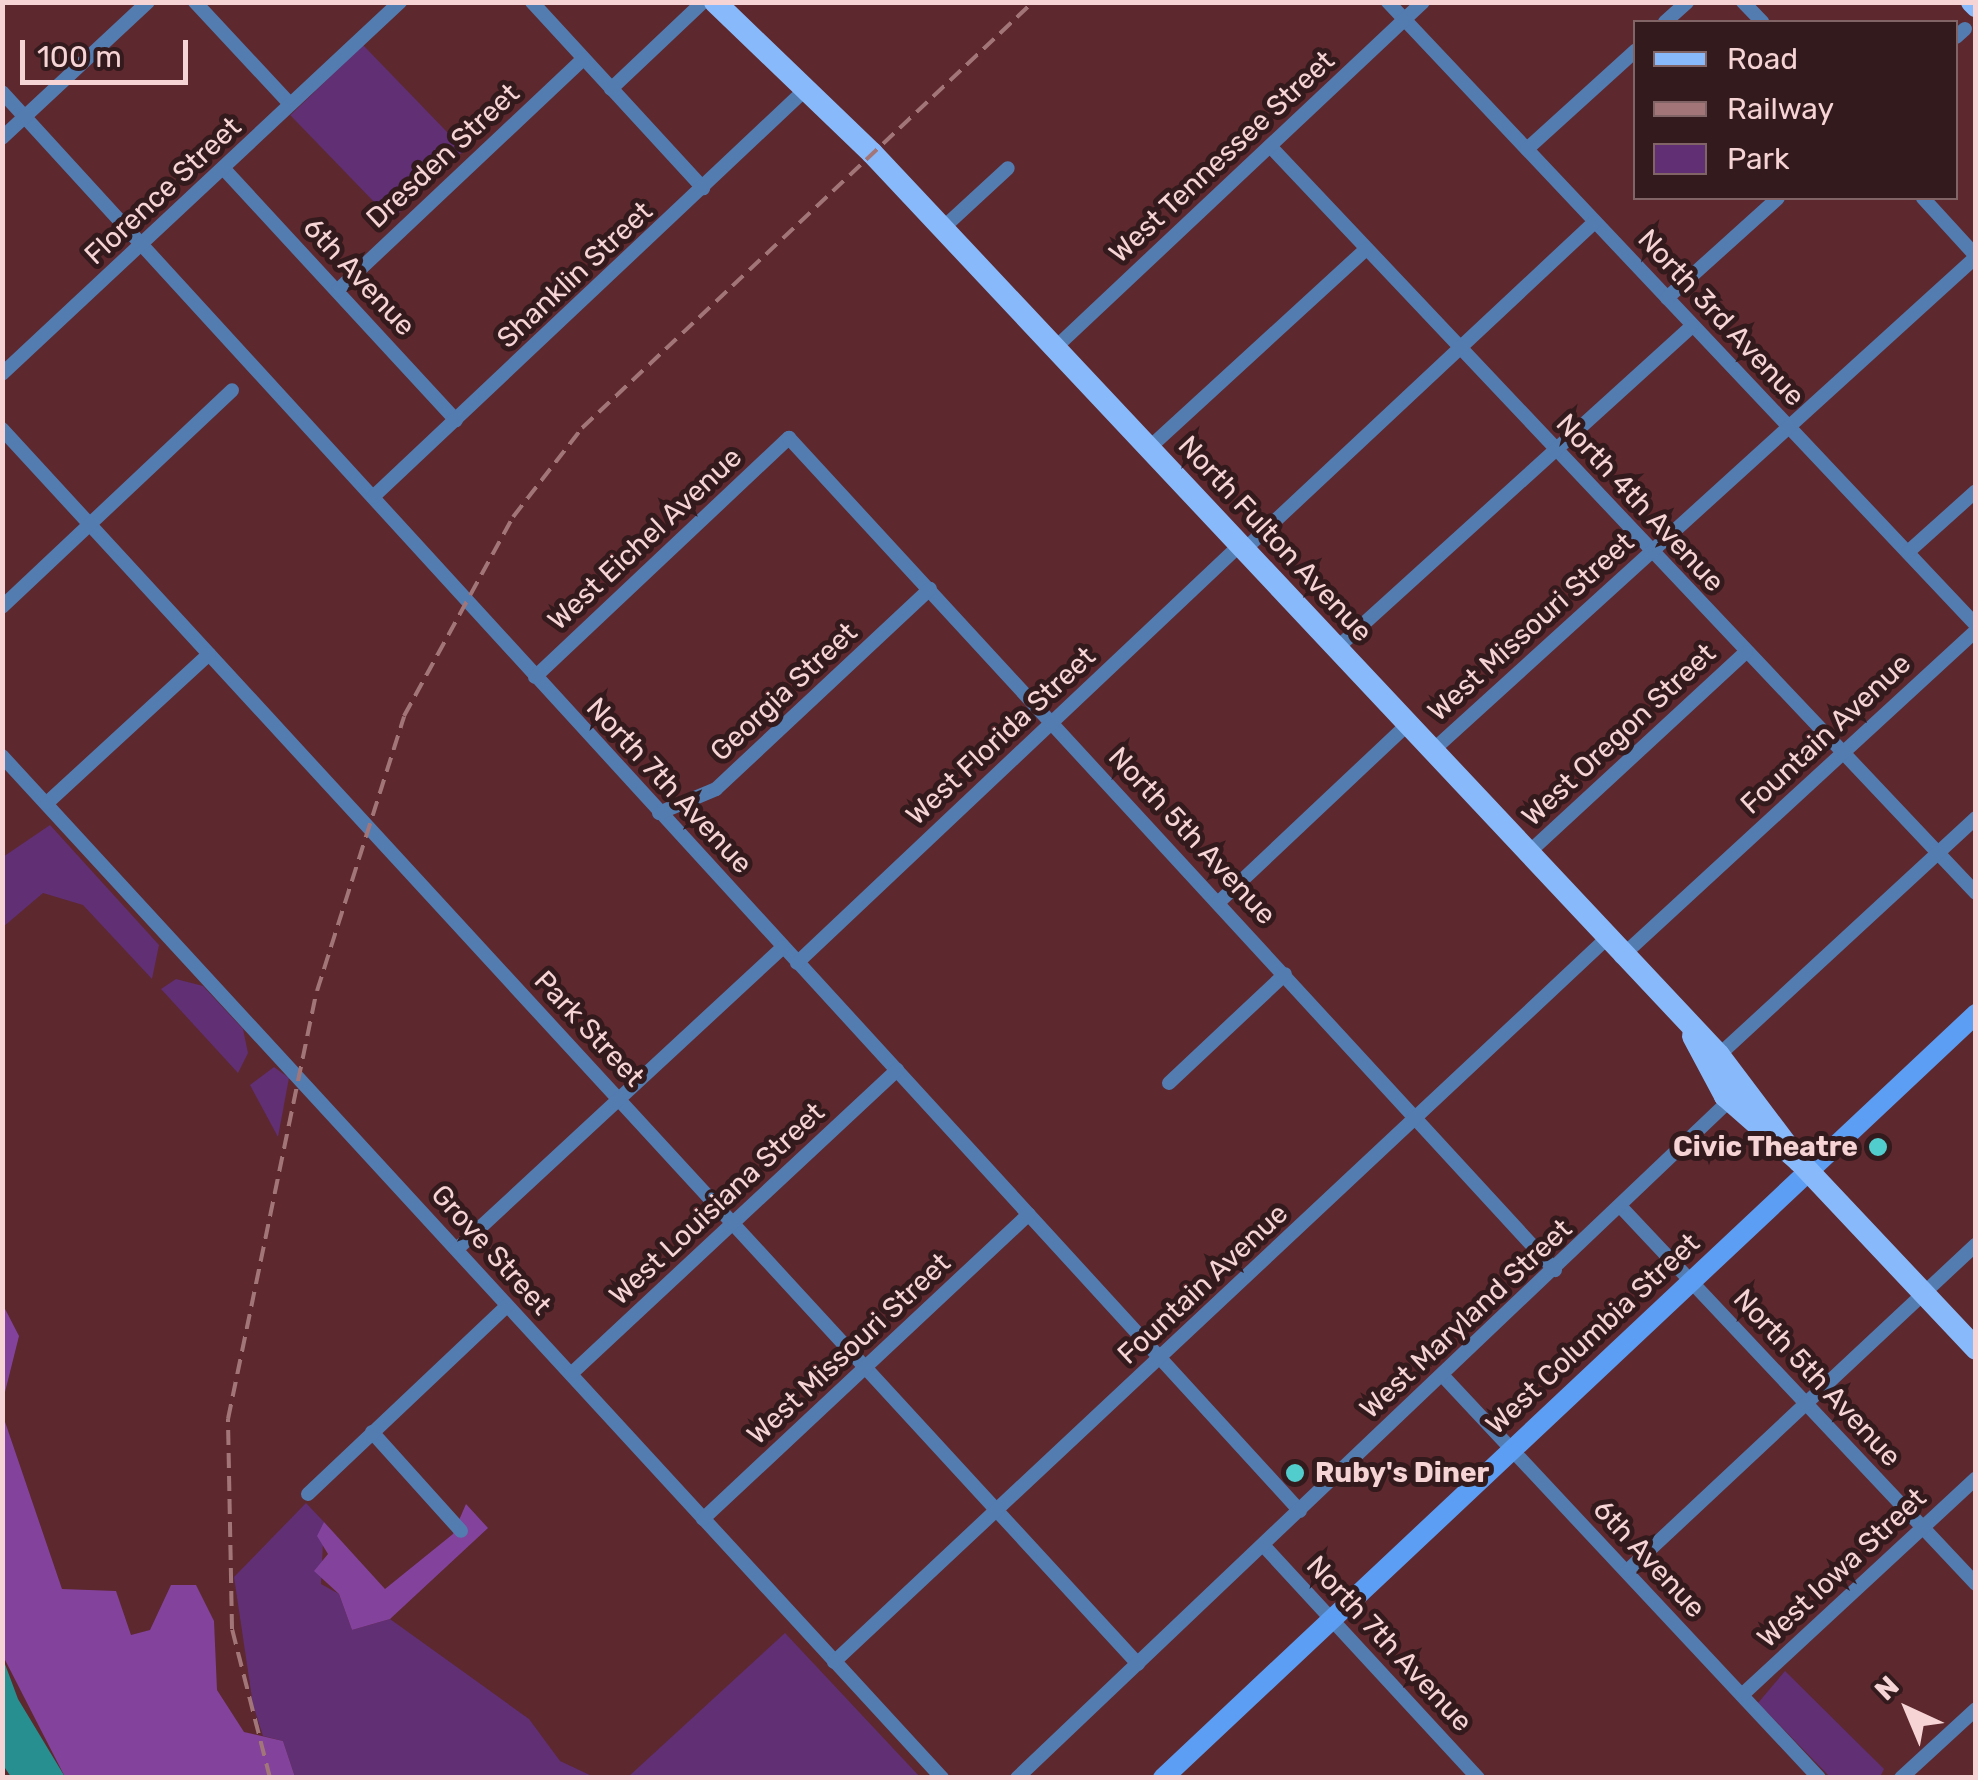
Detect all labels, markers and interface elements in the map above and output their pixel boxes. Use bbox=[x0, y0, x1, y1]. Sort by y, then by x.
scale bar bbox=[25, 20, 192, 82]
legend bbox=[1633, 20, 1958, 200]
text: 100 m bbox=[37, 39, 122, 75]
text: Road bbox=[1727, 41, 1798, 77]
street label: West Tennessee Street bbox=[1102, 44, 1342, 270]
street label: Dresden Street bbox=[360, 77, 526, 235]
text: Railway bbox=[1727, 91, 1834, 127]
street label: Florence Street bbox=[78, 110, 248, 272]
text: Park bbox=[1727, 141, 1789, 177]
street label: Shanklin Street bbox=[491, 195, 659, 355]
street label: 6th Avenue bbox=[296, 211, 422, 343]
street label: North 3rd Avenue bbox=[1630, 223, 1812, 413]
street label: North 4th Avenue bbox=[1549, 407, 1731, 599]
street label: North Fulton Avenue bbox=[1171, 429, 1379, 649]
street label: West Eichel Avenue bbox=[541, 440, 749, 638]
street label: West Missouri Street bbox=[1421, 526, 1641, 728]
street label: Georgia Street bbox=[704, 616, 864, 768]
street label: West Oregon Street bbox=[1515, 637, 1723, 833]
street label: West Florida Street bbox=[900, 640, 1102, 832]
street label: Fountain Avenue bbox=[1734, 646, 1918, 822]
street label: North 7th Avenue bbox=[579, 691, 759, 881]
street label: North 5th Avenue bbox=[1101, 740, 1283, 932]
street label: Park Street bbox=[527, 964, 651, 1094]
street label: West Louisiana Street bbox=[603, 1096, 831, 1312]
place label: Civic Theatre bbox=[1672, 1130, 1858, 1164]
marker: Civic Theatre bbox=[1867, 1136, 1889, 1158]
street label: Grove Street bbox=[424, 1178, 558, 1322]
street label: Fountain Avenue bbox=[1111, 1196, 1295, 1372]
street label: West Maryland Street bbox=[1353, 1212, 1579, 1426]
street label: West Columbia Street bbox=[1479, 1226, 1707, 1442]
street label: West Missouri Street bbox=[741, 1246, 957, 1452]
street label: North 5th Avenue bbox=[1726, 1282, 1908, 1474]
place label: Ruby's Diner bbox=[1315, 1456, 1489, 1490]
marker: Ruby's Diner bbox=[1284, 1462, 1306, 1484]
street label: West Iowa Street bbox=[1751, 1481, 1933, 1655]
street label: 6th Avenue bbox=[1586, 1493, 1712, 1625]
street label: North 7th Avenue bbox=[1299, 1549, 1479, 1739]
north arrow bbox=[1858, 1660, 1958, 1760]
text: N bbox=[1868, 1669, 1906, 1707]

